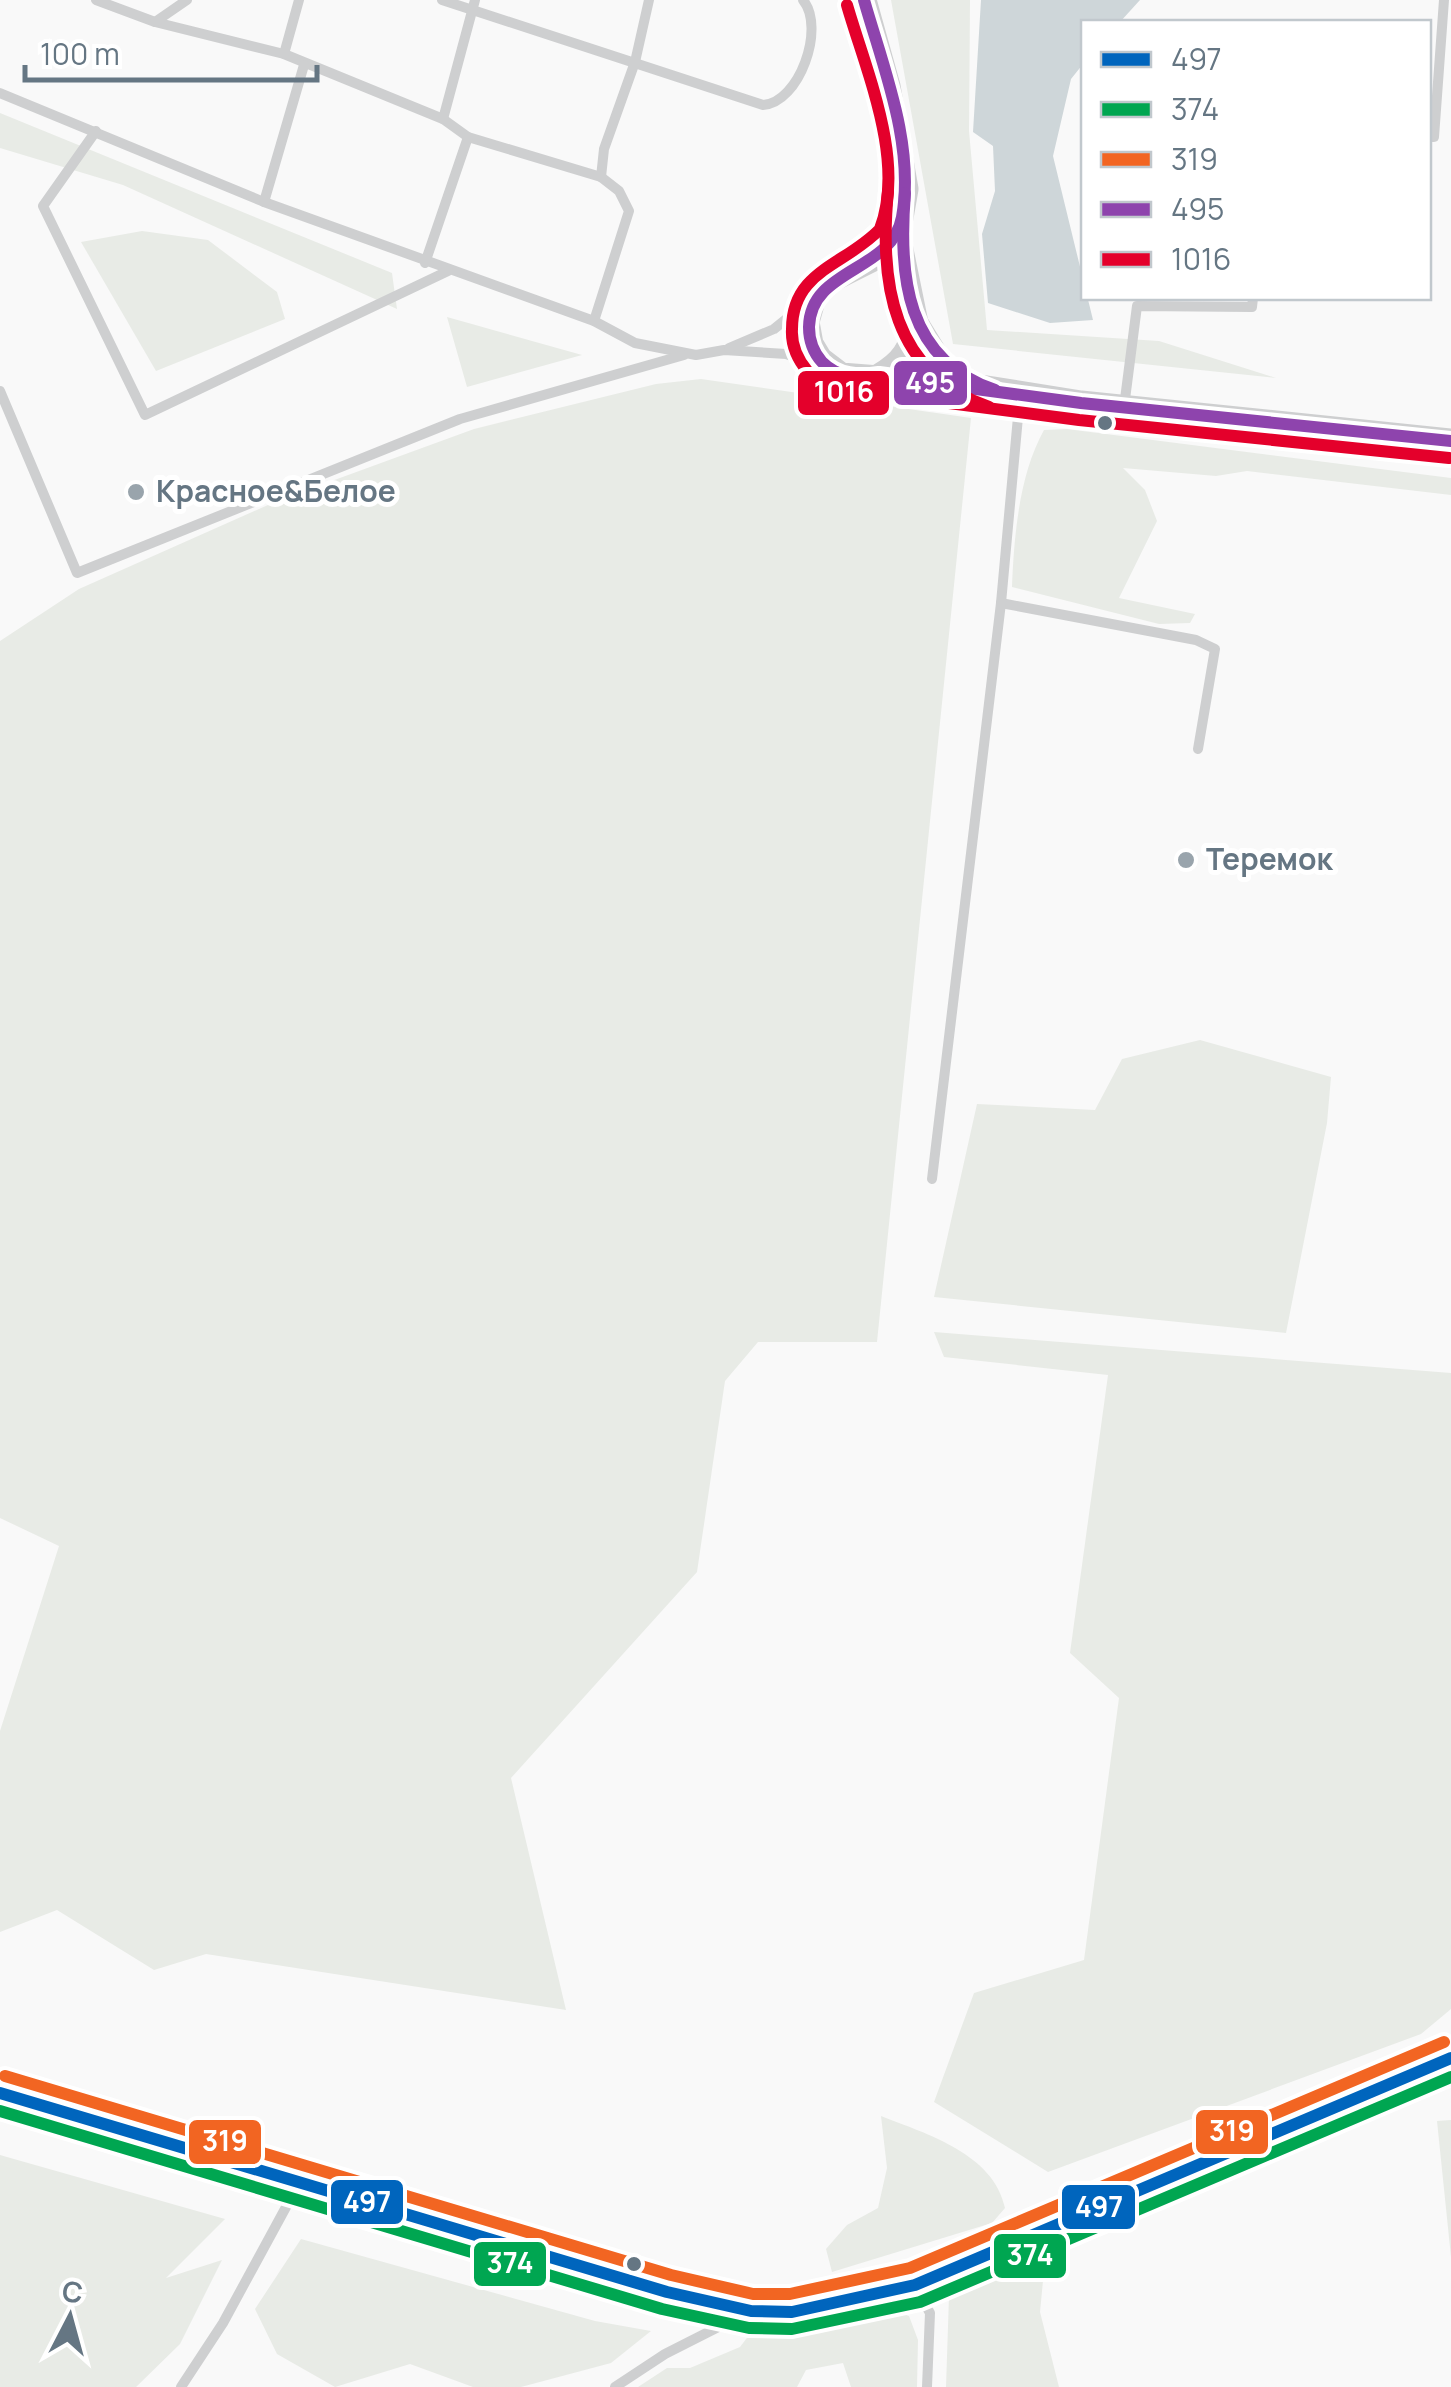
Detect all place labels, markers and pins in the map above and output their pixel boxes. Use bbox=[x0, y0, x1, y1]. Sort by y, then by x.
unlabelled marker bbox=[1095, 413, 1115, 433]
place label: Красное&Белое bbox=[156, 470, 396, 511]
marker: Красное&Белое bbox=[125, 481, 147, 503]
place label: Теремок bbox=[1206, 838, 1334, 879]
marker: Теремок bbox=[1175, 849, 1197, 871]
unlabelled marker bbox=[624, 2254, 644, 2274]

